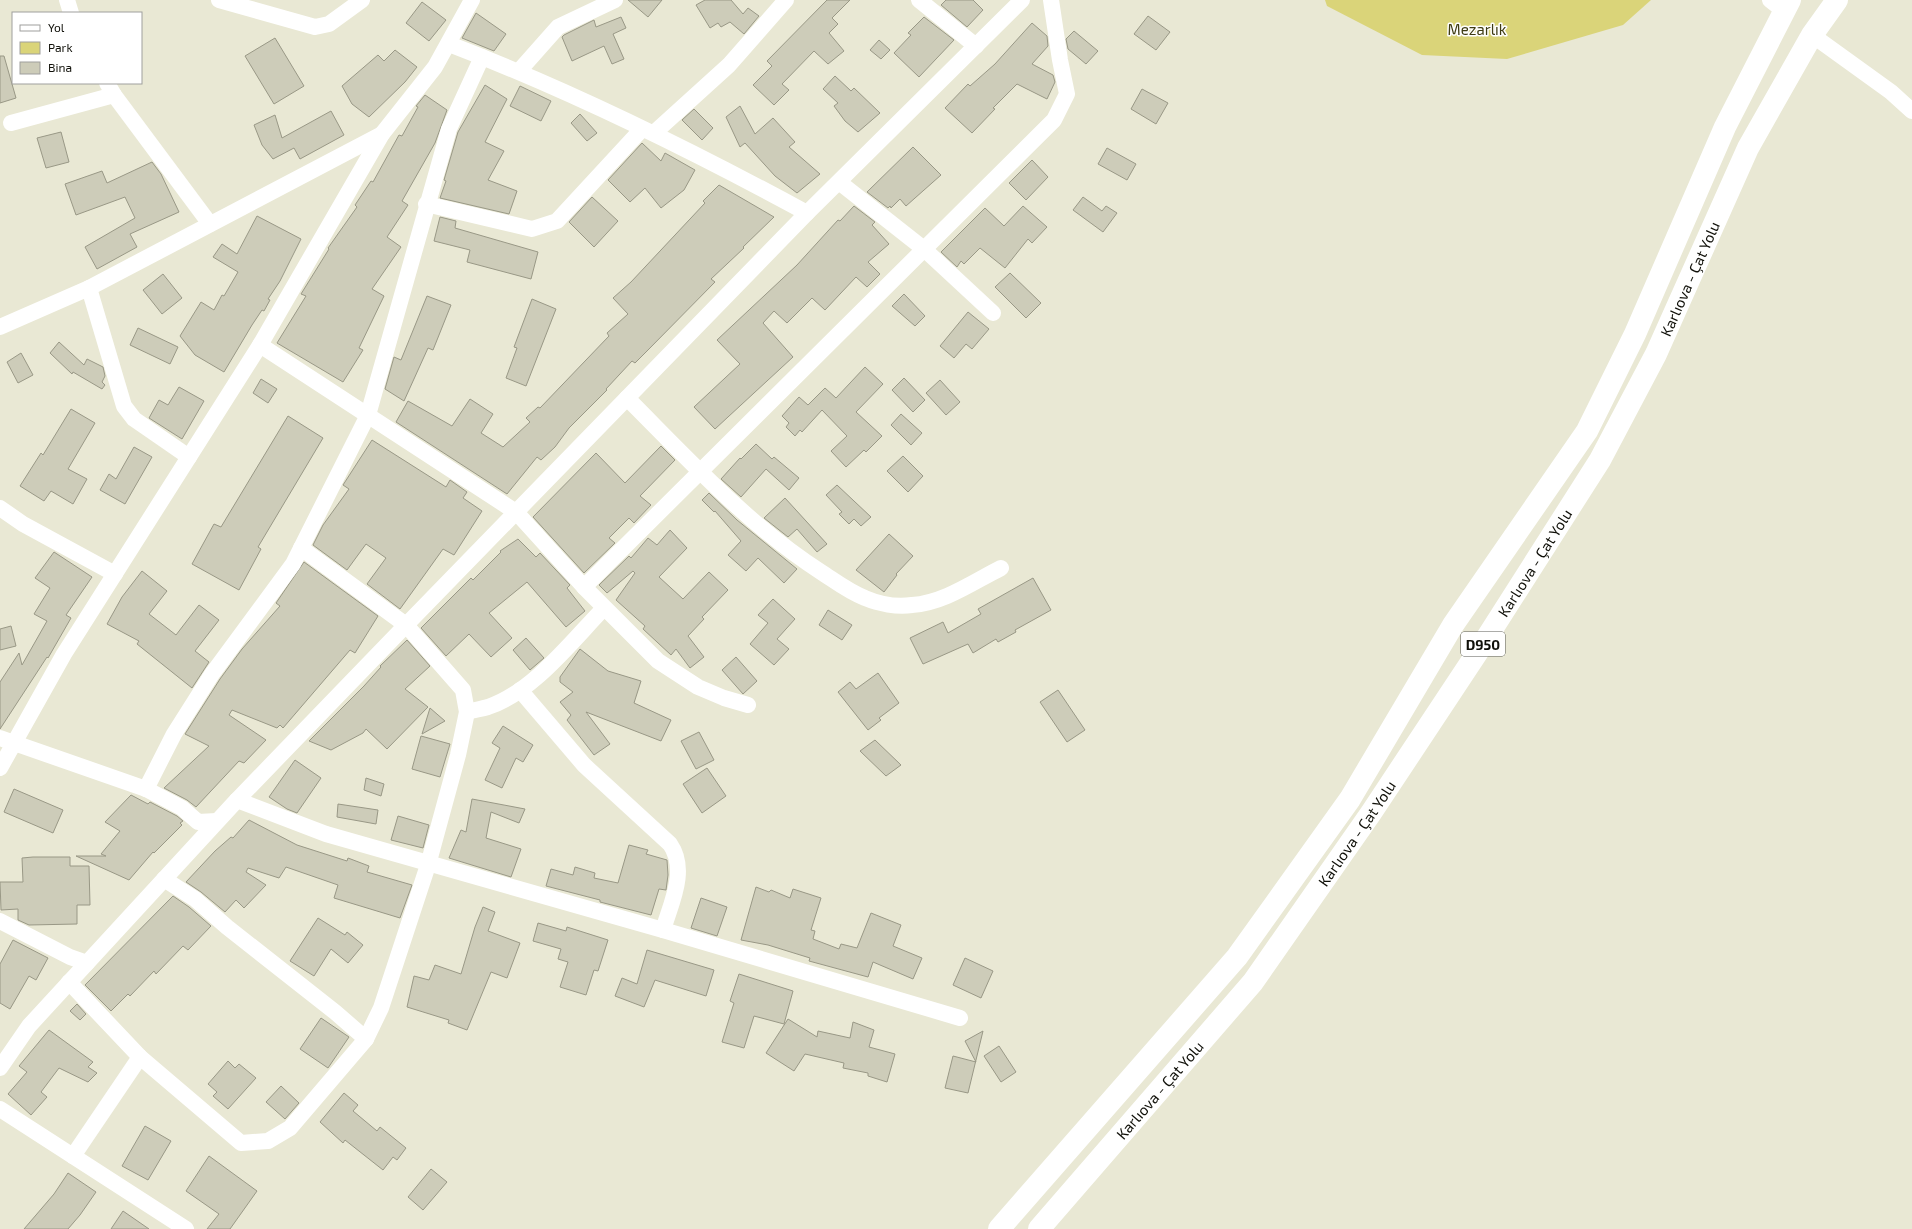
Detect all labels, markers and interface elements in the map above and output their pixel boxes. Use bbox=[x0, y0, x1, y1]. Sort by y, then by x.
legend bbox=[12, 12, 142, 84]
text: Yol bbox=[48, 20, 65, 34]
park label: Mezarlık bbox=[1448, 20, 1507, 38]
text: Park bbox=[48, 40, 73, 54]
text: Bina bbox=[48, 60, 72, 74]
street label: Karlıova - Çat Yolu bbox=[1656, 218, 1723, 339]
street label: Karlıova - Çat Yolu bbox=[1494, 506, 1575, 620]
road number: D950 bbox=[1461, 632, 1505, 656]
street label: Karlıova - Çat Yolu bbox=[1314, 777, 1399, 889]
street label: Karlıova - Çat Yolu bbox=[1112, 1037, 1207, 1143]

